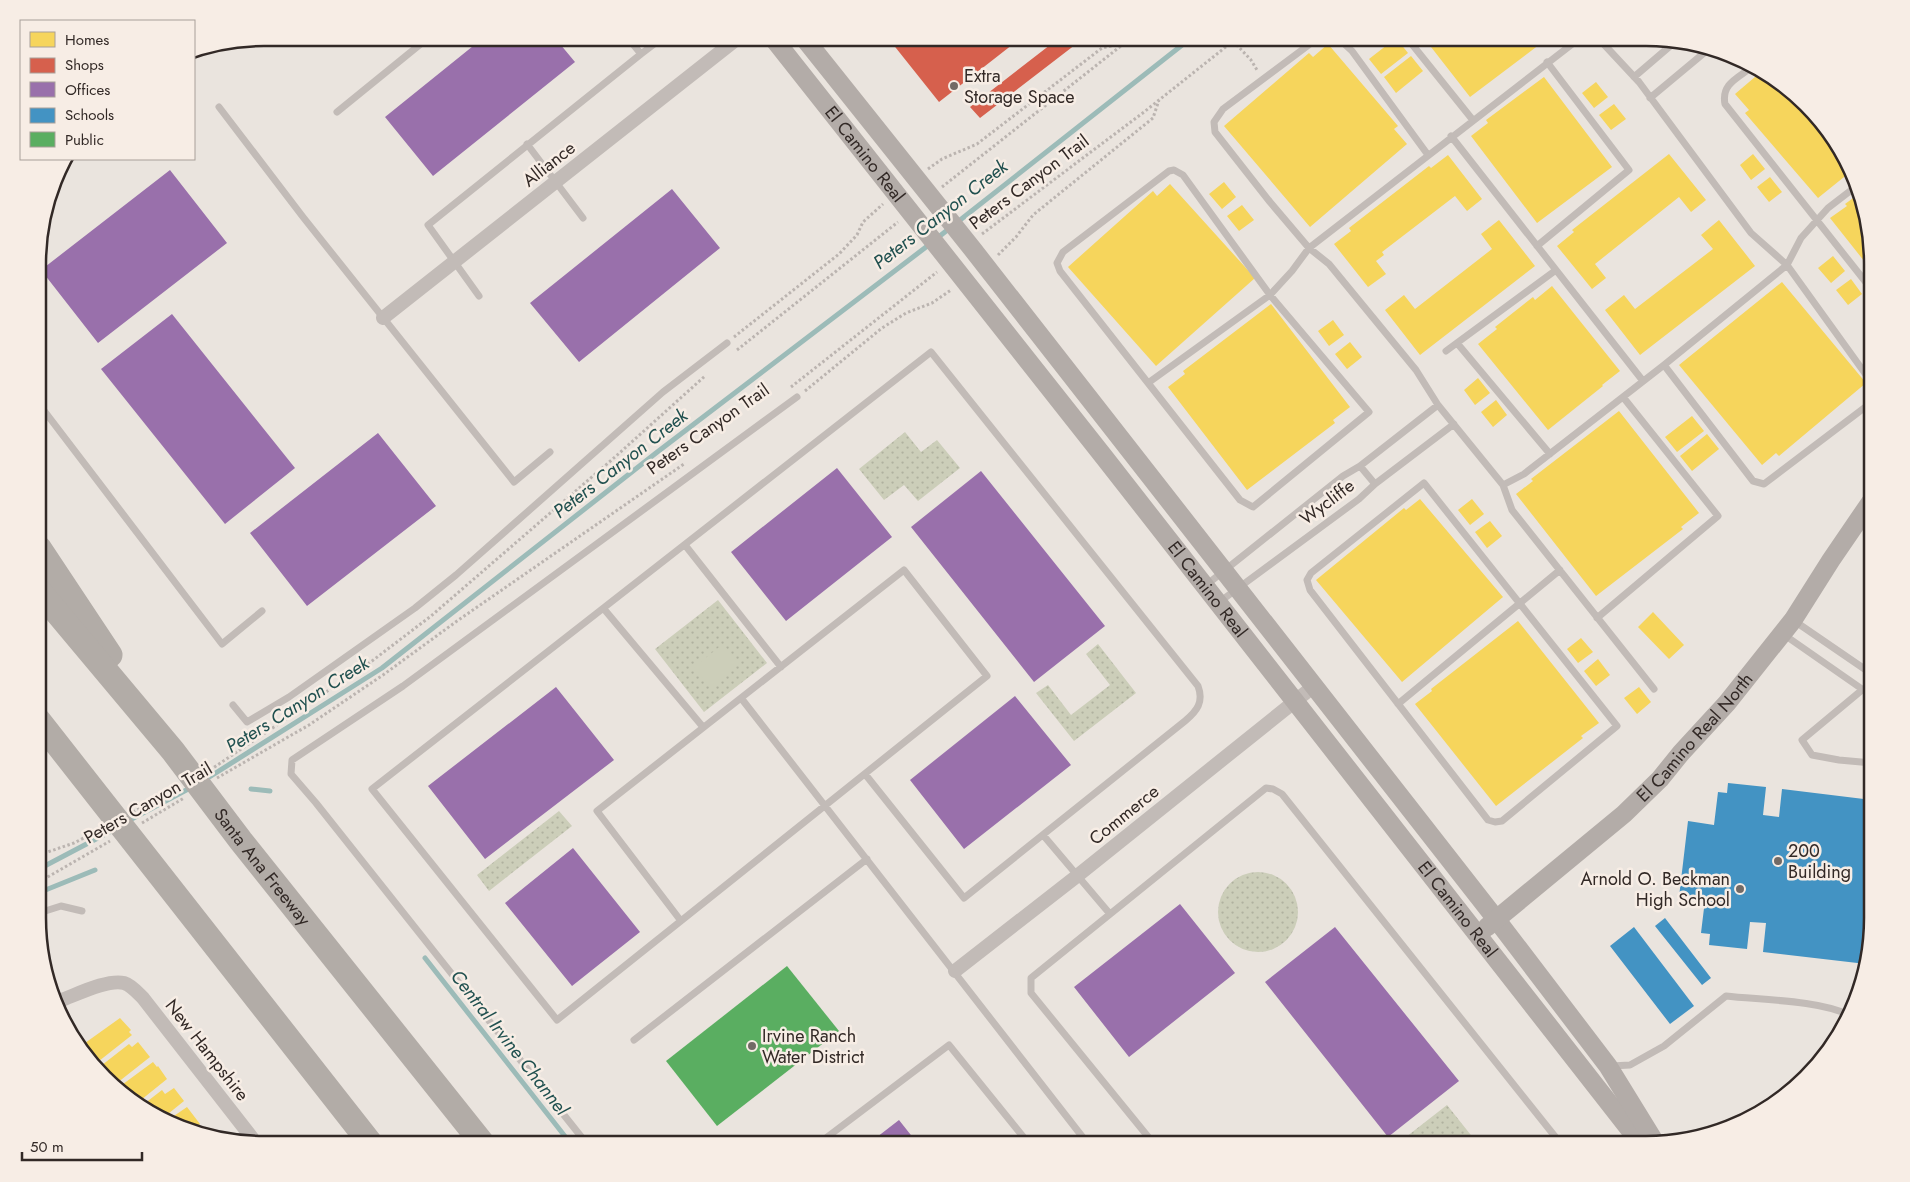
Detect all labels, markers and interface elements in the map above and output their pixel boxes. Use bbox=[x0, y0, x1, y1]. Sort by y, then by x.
legend bbox=[20, 20, 195, 160]
text: Homes bbox=[65, 29, 109, 51]
text: Shops bbox=[65, 54, 104, 76]
place label: Extra Storage Space bbox=[964, 63, 1074, 110]
text: Offices bbox=[65, 79, 110, 101]
marker: Extra Storage Space bbox=[948, 80, 960, 92]
street label: El Camino Real bbox=[819, 101, 911, 208]
text: Schools bbox=[65, 104, 114, 126]
street label: Peters Canyon Trail bbox=[964, 128, 1094, 236]
text: Public bbox=[65, 129, 104, 151]
street label: Alliance bbox=[517, 135, 581, 193]
water label: Peters Canyon Creek bbox=[867, 153, 1014, 276]
street label: Peters Canyon Trail bbox=[641, 377, 775, 481]
water label: Peters Canyon Creek bbox=[547, 402, 694, 525]
street label: Wycliffe bbox=[1294, 473, 1360, 531]
street label: El Camino Real bbox=[1161, 536, 1253, 643]
water label: Peters Canyon Creek bbox=[220, 649, 375, 759]
street label: El Camino Real North bbox=[1631, 667, 1759, 808]
street label: Peters Canyon Trail bbox=[79, 756, 217, 850]
street label: Commerce bbox=[1083, 779, 1165, 851]
street label: Santa Ana Freeway bbox=[208, 803, 317, 931]
place label: 200 Building bbox=[1788, 838, 1851, 885]
marker: 200 Building bbox=[1772, 855, 1784, 867]
street label: El Camino Real bbox=[1412, 856, 1503, 963]
place label: Arnold O. Beckman High School bbox=[1580, 866, 1730, 913]
marker: Arnold O. Beckman High School bbox=[1734, 883, 1746, 895]
water label: Central Irvine Channel bbox=[444, 964, 576, 1121]
street label: New Hampshire bbox=[159, 994, 255, 1106]
place label: Irvine Ranch Water District bbox=[762, 1023, 865, 1070]
marker: Irvine Ranch Water District bbox=[746, 1040, 758, 1052]
scale bar bbox=[22, 1130, 142, 1162]
text: 50 m bbox=[30, 1136, 64, 1158]

